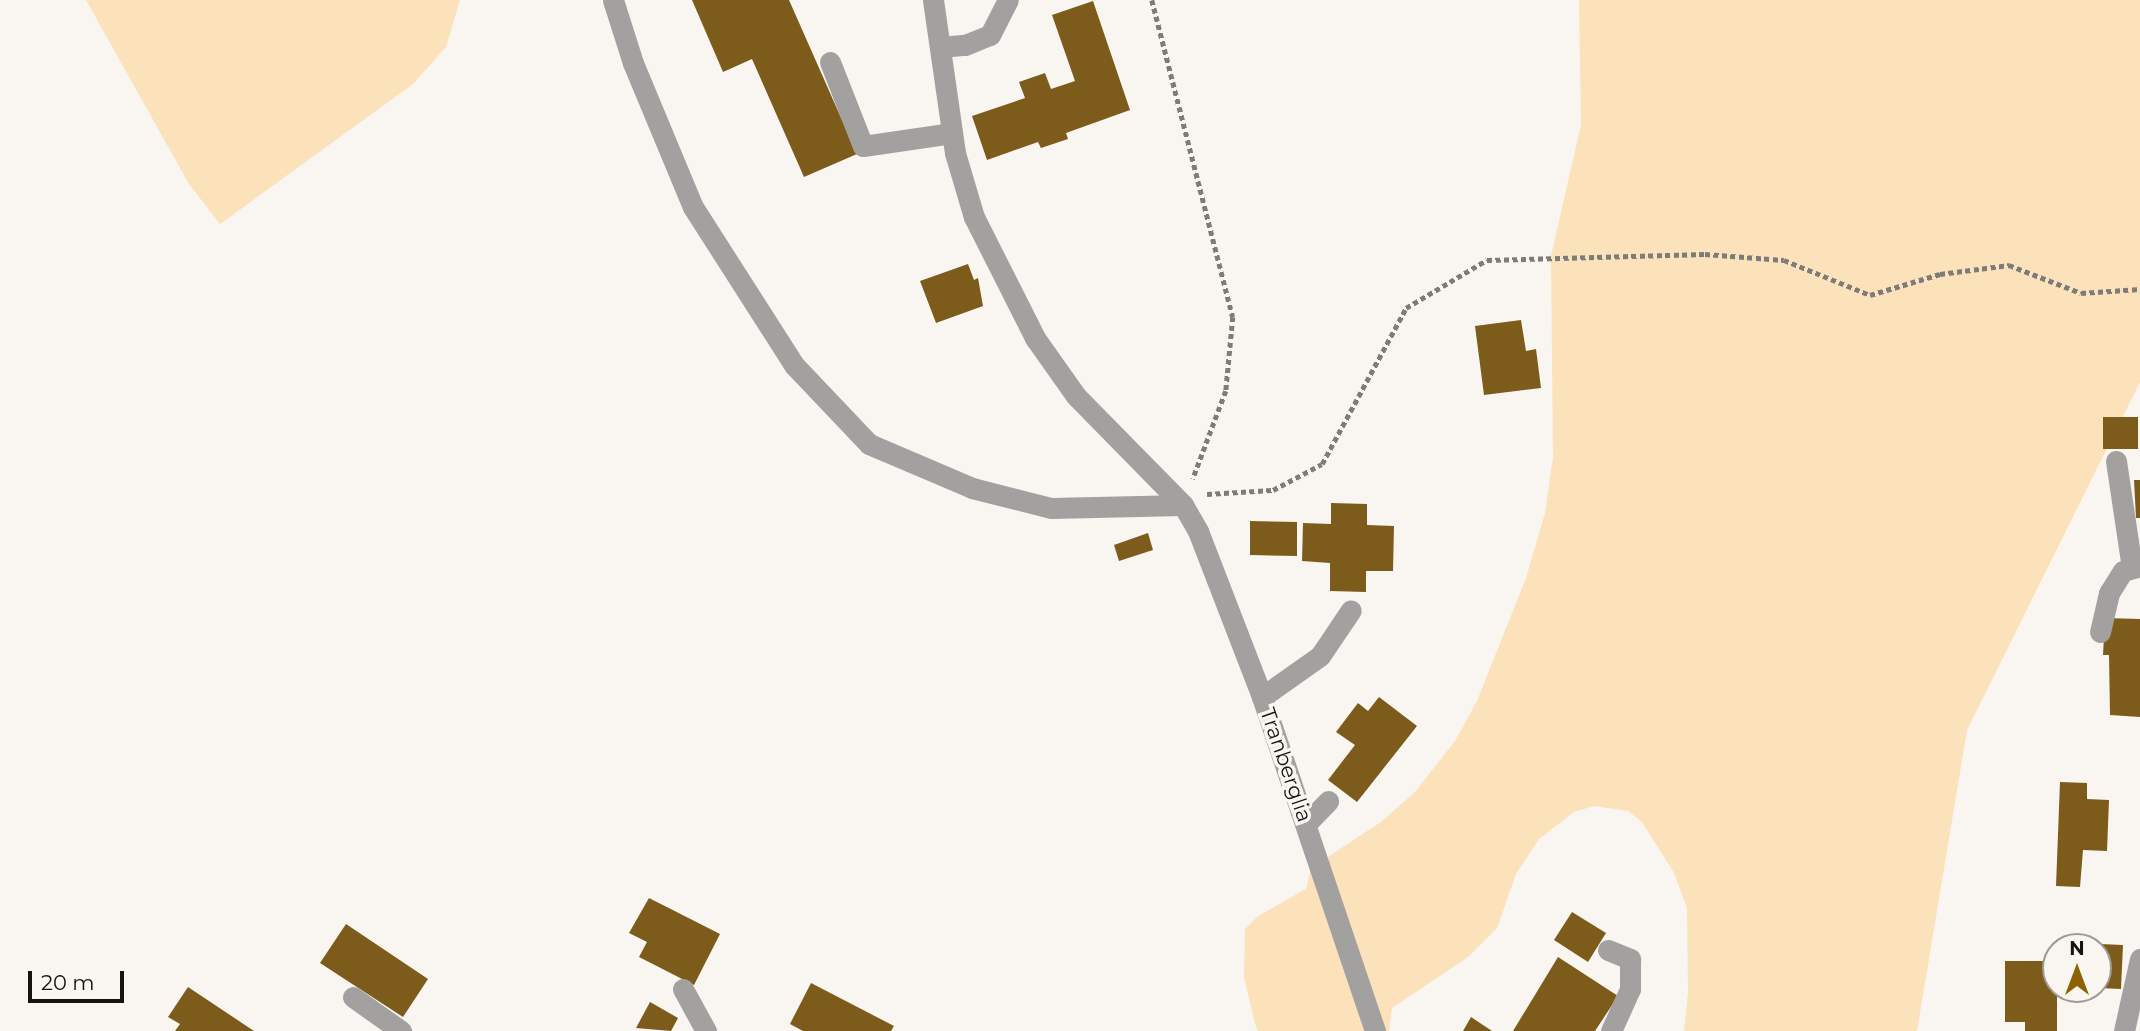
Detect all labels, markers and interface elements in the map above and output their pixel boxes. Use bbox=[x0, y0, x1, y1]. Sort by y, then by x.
street label: Tranberglia bbox=[1255, 705, 1317, 825]
north arrow bbox=[2042, 933, 2112, 1003]
text: N bbox=[2069, 937, 2085, 960]
scale bar bbox=[32, 958, 128, 1002]
text: 20 m bbox=[41, 970, 95, 995]

